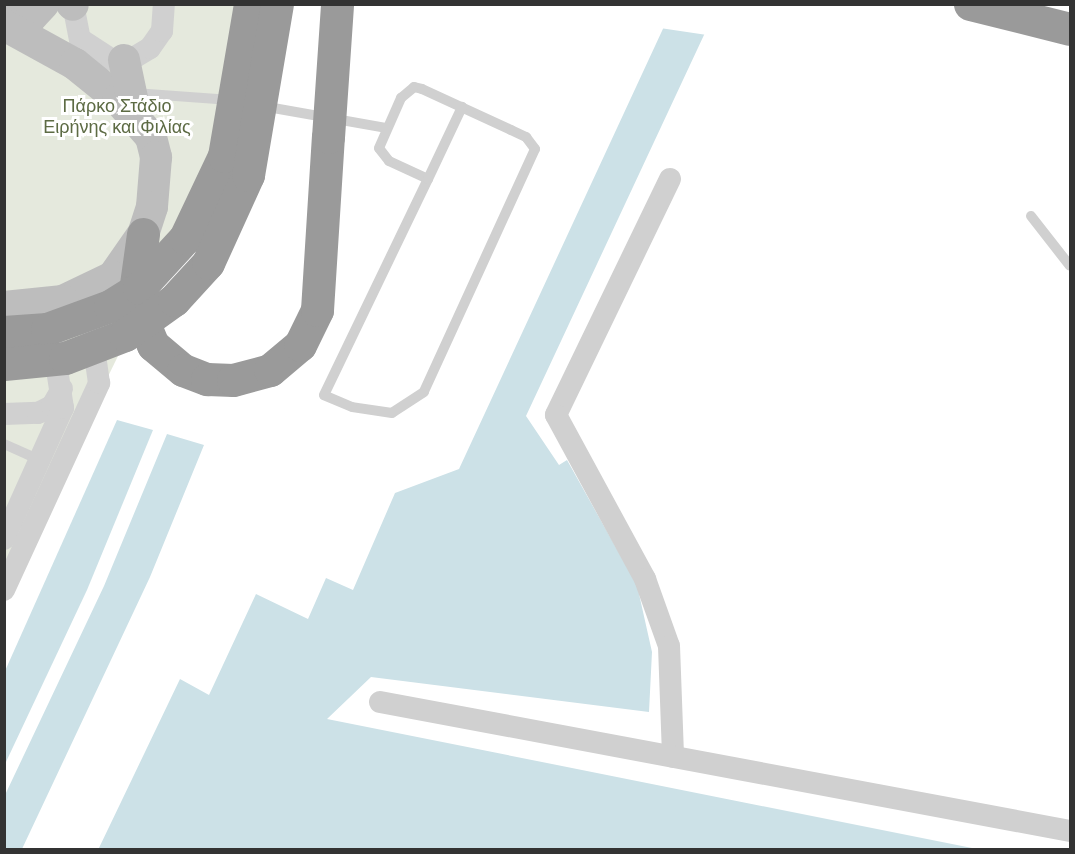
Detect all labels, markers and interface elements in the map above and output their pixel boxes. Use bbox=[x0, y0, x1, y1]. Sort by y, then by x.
park label: Πάρκο Στάδιο Ειρήνης και Φιλίας bbox=[43, 96, 191, 138]

